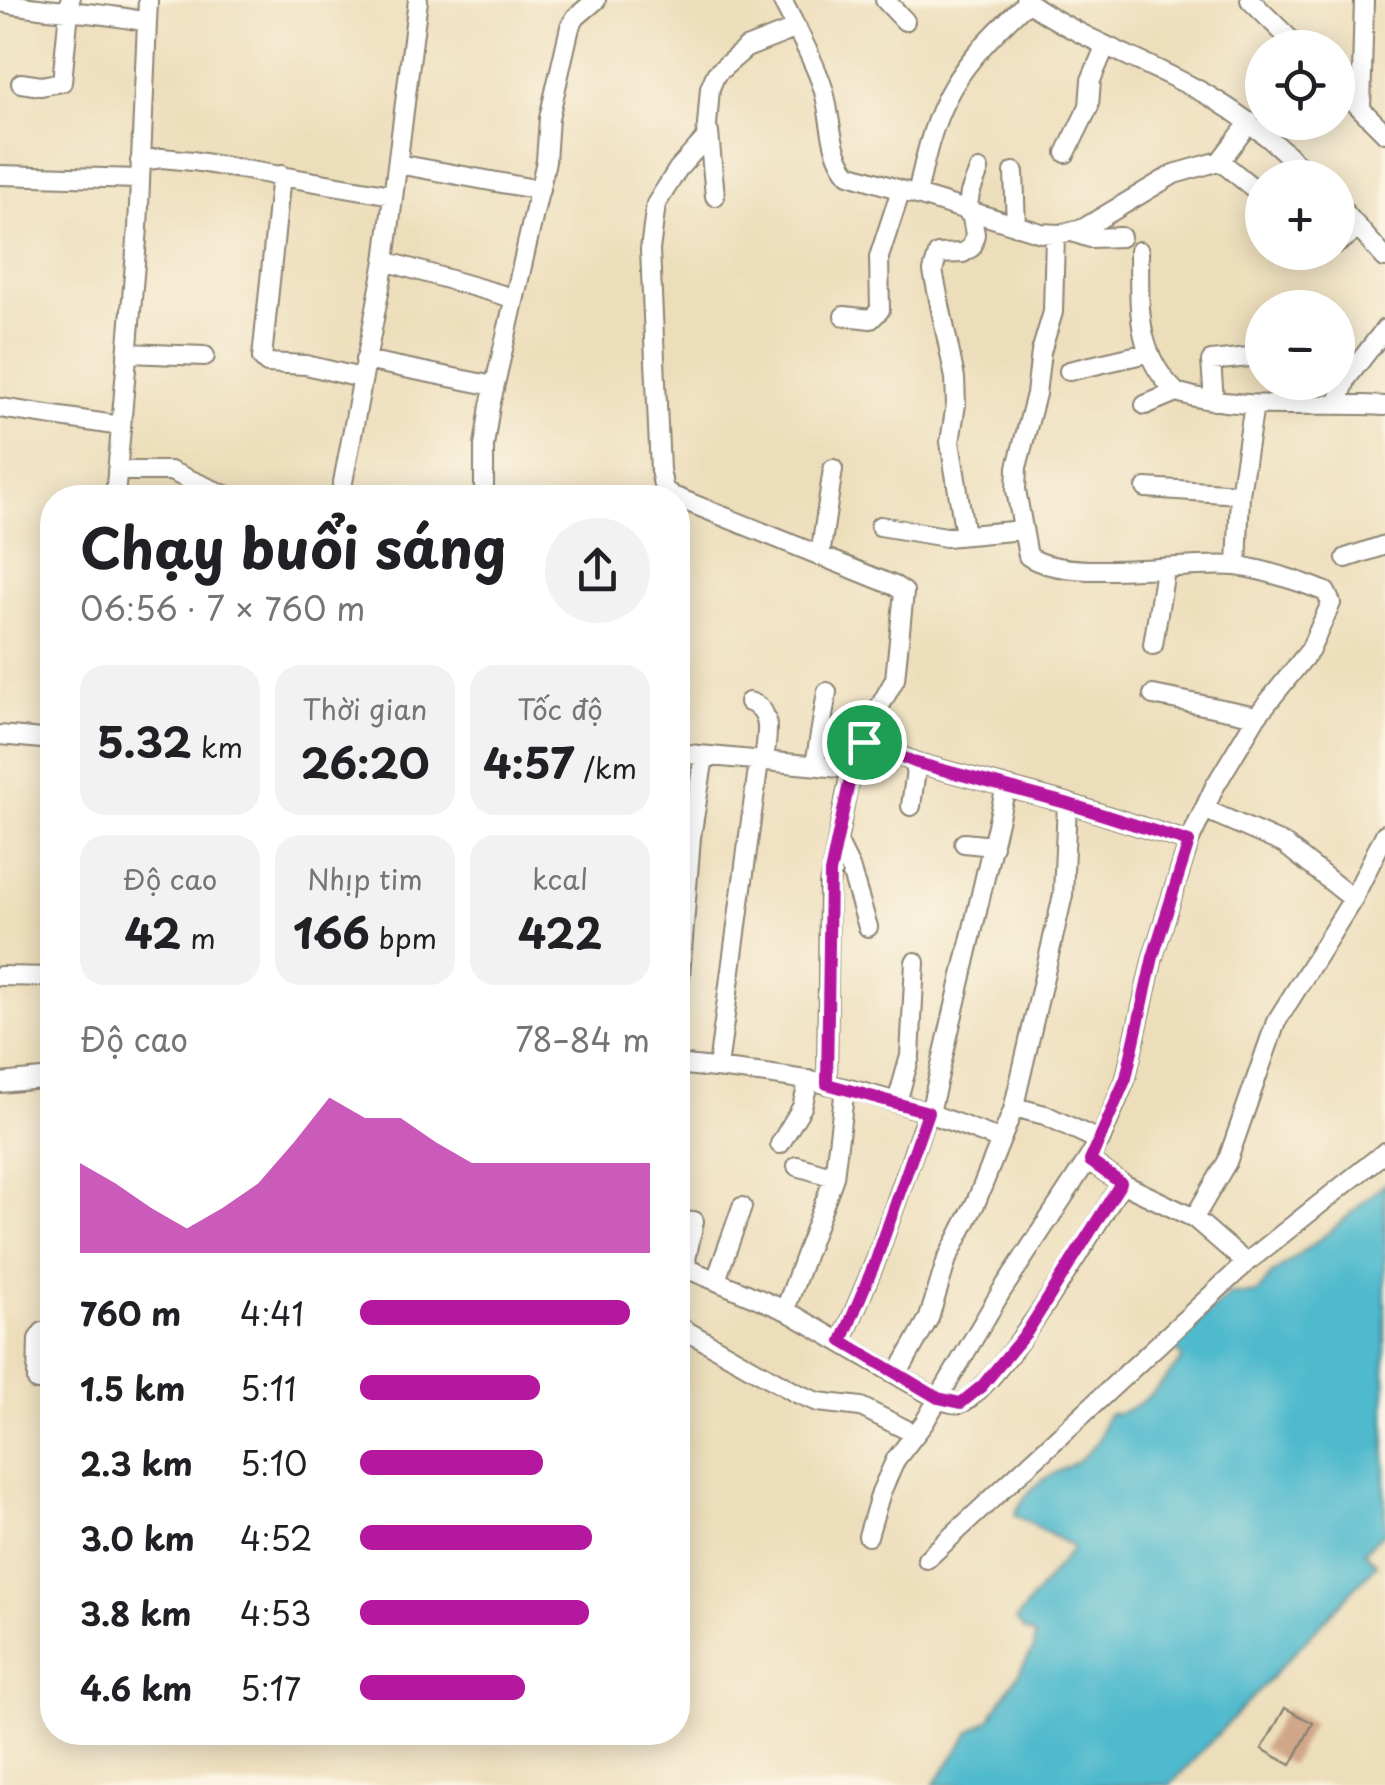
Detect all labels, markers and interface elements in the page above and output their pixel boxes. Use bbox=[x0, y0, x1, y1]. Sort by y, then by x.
map controls bbox=[1245, 30, 1355, 400]
button: locate bbox=[1245, 30, 1355, 140]
button: + bbox=[1245, 160, 1355, 270]
button: − bbox=[1245, 290, 1355, 400]
text: Chạy buổi sáng bbox=[80, 505, 506, 588]
button: share bbox=[545, 518, 650, 623]
text: 06:56 · 7 × 760 m bbox=[80, 584, 365, 632]
text: Thời gian bbox=[303, 687, 427, 730]
text: Tốc độ bbox=[517, 687, 603, 730]
pin bbox=[822, 700, 907, 785]
text: 5.32 bbox=[97, 709, 192, 772]
icon: arrive bbox=[837, 715, 892, 770]
text: km bbox=[192, 725, 243, 768]
text: 26:20 bbox=[300, 730, 430, 793]
text: 4:57 bbox=[483, 730, 574, 793]
text: /km bbox=[574, 746, 637, 789]
text: Độ cao bbox=[123, 857, 217, 900]
text: Nhịp tim bbox=[307, 857, 423, 900]
text: kcal bbox=[532, 857, 588, 900]
text: 42 bbox=[124, 900, 181, 963]
text: 166 bbox=[293, 900, 370, 963]
text: 422 bbox=[518, 900, 602, 963]
text: m bbox=[181, 916, 216, 959]
text: bpm bbox=[370, 916, 437, 959]
text: Độ cao bbox=[80, 1015, 188, 1063]
text: 78–84 m bbox=[515, 1015, 650, 1063]
text: 760 m bbox=[80, 1289, 181, 1337]
text: 4:41 bbox=[240, 1289, 304, 1337]
text: 1.5 km bbox=[80, 1364, 185, 1412]
text: 5:11 bbox=[240, 1364, 297, 1412]
text: 2.3 km bbox=[80, 1439, 193, 1487]
text: 5:10 bbox=[240, 1439, 307, 1487]
text: 3.0 km bbox=[80, 1514, 195, 1562]
text: 4:52 bbox=[240, 1514, 313, 1562]
text: 3.8 km bbox=[80, 1589, 191, 1637]
text: 4:53 bbox=[240, 1589, 311, 1637]
text: 4.6 km bbox=[80, 1664, 192, 1712]
text: 5:17 bbox=[240, 1664, 301, 1712]

